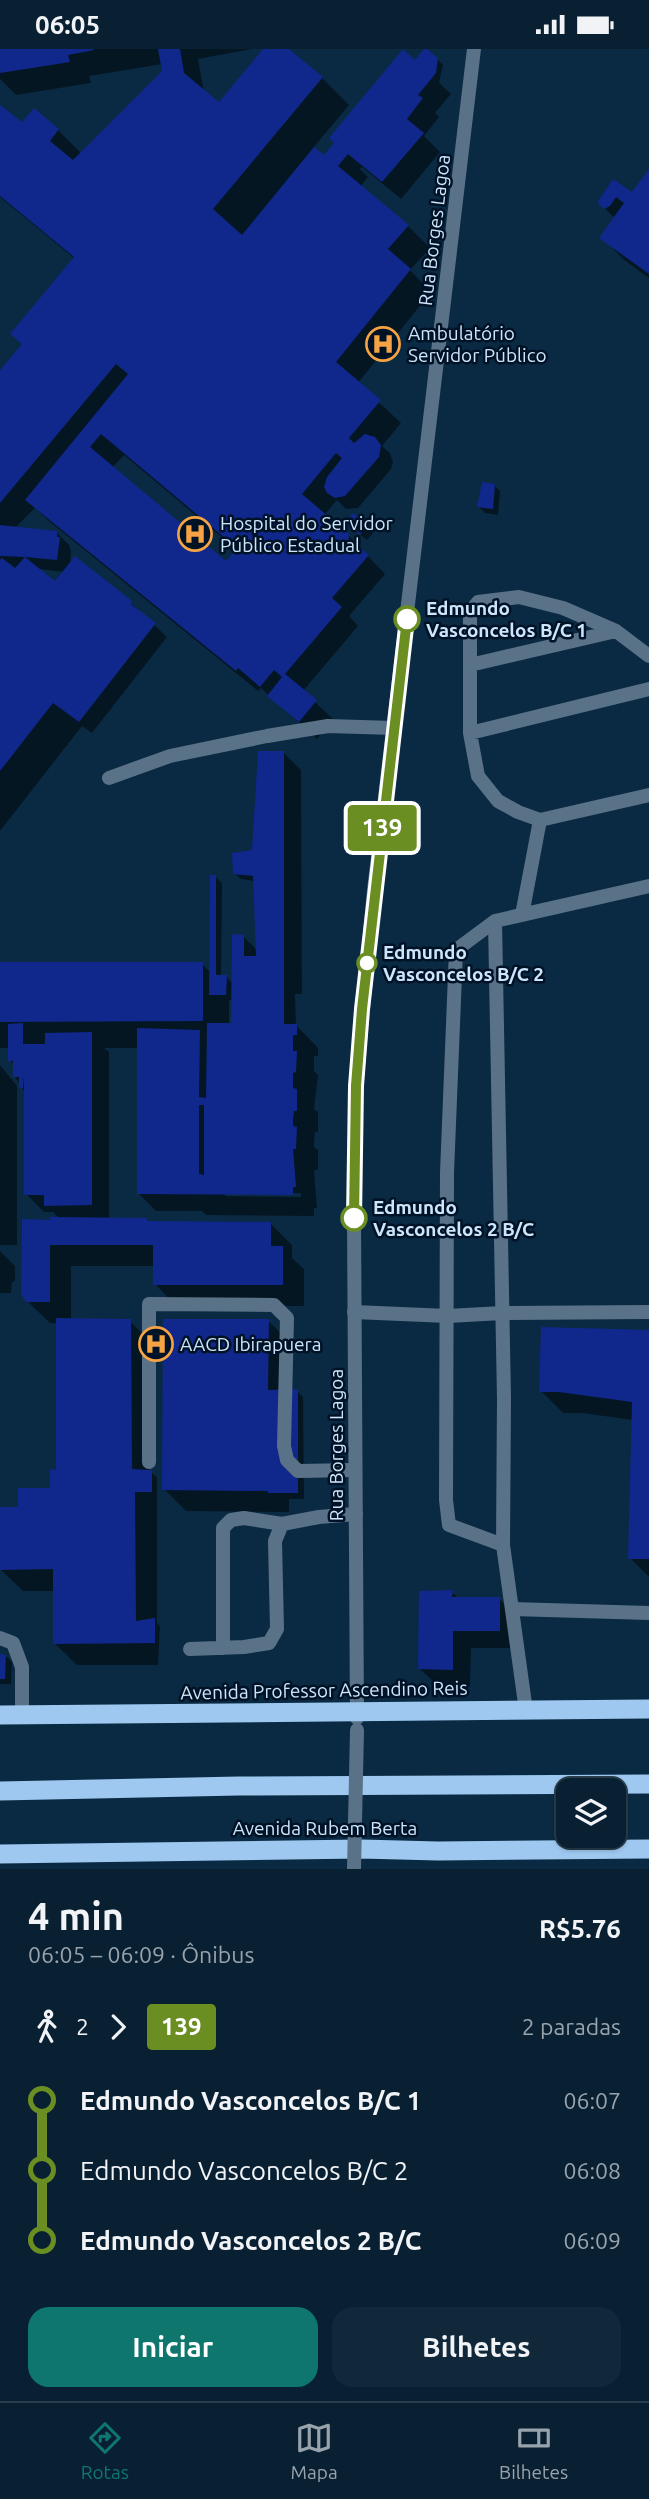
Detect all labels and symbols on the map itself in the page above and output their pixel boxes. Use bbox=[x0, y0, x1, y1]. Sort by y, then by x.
street label: Rua Borges Lagoa bbox=[414, 153, 454, 307]
place label: Ambulatório Servidor Público bbox=[408, 322, 547, 366]
hospital icon: Ambulatório Servidor Público bbox=[364, 325, 402, 363]
place label: Hospital do Servidor Público Estadual bbox=[220, 512, 393, 556]
hospital icon: Hospital do Servidor Público Estadual bbox=[176, 515, 214, 553]
place label: Edmundo Vasconcelos B/C 1 bbox=[426, 597, 587, 641]
marker: Edmundo Vasconcelos B/C 1 bbox=[394, 606, 420, 632]
line badge: 139 bbox=[342, 805, 422, 851]
place label: Edmundo Vasconcelos B/C 2 bbox=[383, 941, 544, 985]
marker: Edmundo Vasconcelos B/C 2 bbox=[357, 953, 377, 973]
place label: Edmundo Vasconcelos 2 B/C bbox=[373, 1196, 534, 1240]
marker: Edmundo Vasconcelos 2 B/C bbox=[341, 1205, 367, 1231]
hospital icon: AACD Ibirapuera bbox=[137, 1325, 175, 1363]
place label: AACD Ibirapuera bbox=[180, 1333, 322, 1355]
street label: Rua Borges Lagoa bbox=[325, 1369, 347, 1521]
street label: Avenida Professor Ascendino Reis bbox=[180, 1676, 468, 1704]
street label: Avenida Rubem Berta bbox=[233, 1817, 417, 1839]

